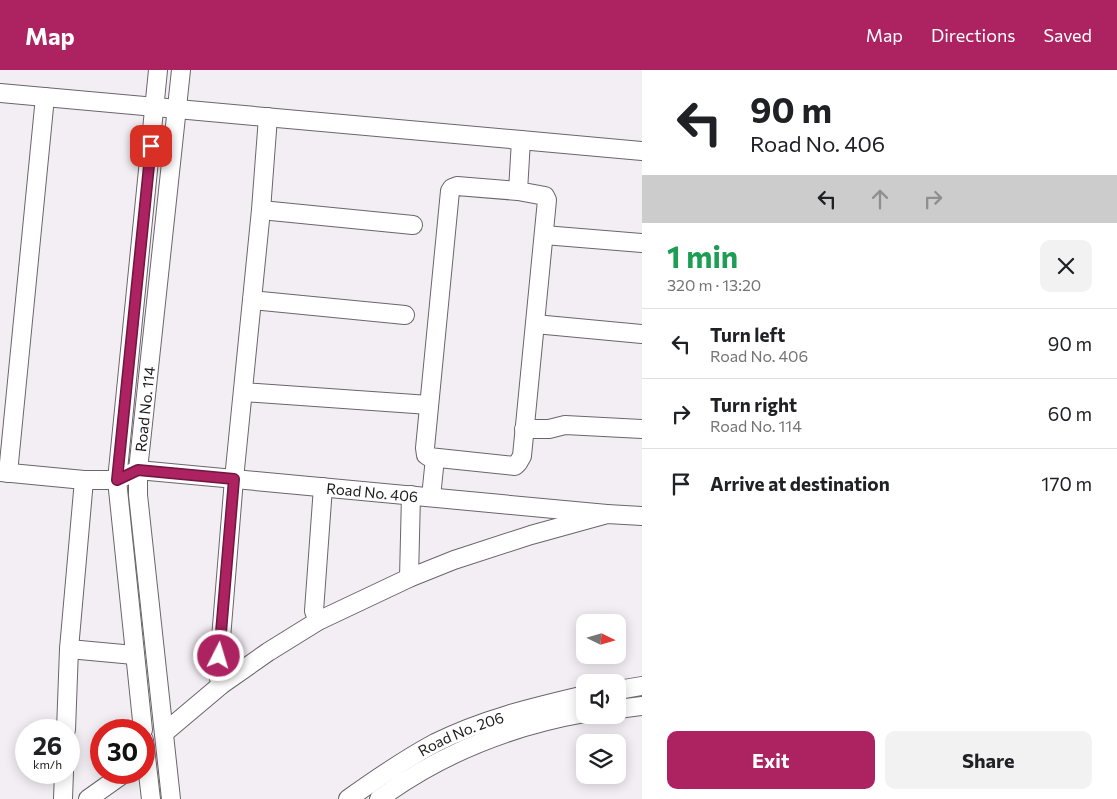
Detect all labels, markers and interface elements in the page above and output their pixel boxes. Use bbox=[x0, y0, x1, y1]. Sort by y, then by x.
text: Map bbox=[25, 21, 75, 50]
text: Map bbox=[866, 24, 903, 46]
text: Directions bbox=[931, 24, 1015, 46]
text: Saved bbox=[1043, 24, 1092, 46]
text: 90 m bbox=[750, 87, 832, 130]
icon: left bbox=[667, 90, 732, 155]
pin bbox=[130, 125, 172, 167]
text: Road No. 406 bbox=[750, 130, 885, 157]
icon: arrive bbox=[137, 132, 165, 160]
icon: left bbox=[813, 185, 841, 213]
icon: ahead bbox=[866, 185, 894, 213]
icon: right bbox=[919, 185, 947, 213]
text: 1 min bbox=[667, 237, 738, 274]
button: close bbox=[1040, 240, 1092, 292]
text: 320 m · 13:20 bbox=[667, 275, 761, 294]
text: Turn left bbox=[710, 323, 785, 346]
icon: left bbox=[667, 330, 695, 358]
text: 90 m bbox=[1048, 332, 1092, 355]
text: Road No. 406 bbox=[710, 346, 808, 365]
street label: Road No. 114 bbox=[131, 365, 158, 453]
text: Turn right bbox=[710, 393, 797, 416]
icon: right bbox=[667, 400, 695, 428]
text: 60 m bbox=[1048, 402, 1092, 425]
text: Road No. 114 bbox=[710, 416, 802, 435]
icon: arrive bbox=[667, 470, 695, 498]
text: Arrive at destination bbox=[710, 472, 890, 495]
text: 170 m bbox=[1041, 472, 1092, 495]
street label: Road No. 406 bbox=[326, 479, 419, 505]
north arrow bbox=[576, 614, 626, 664]
map controls bbox=[576, 614, 626, 784]
position arrow bbox=[192, 629, 244, 681]
button: sound bbox=[576, 674, 626, 724]
street label: Road No. 206 bbox=[415, 708, 506, 760]
speed limit sign: 30 bbox=[90, 719, 155, 784]
text: 26 bbox=[33, 730, 62, 760]
button: Exit bbox=[667, 731, 875, 789]
button: Share bbox=[885, 731, 1092, 789]
button: layers bbox=[576, 734, 626, 784]
text: km/h bbox=[33, 757, 62, 771]

